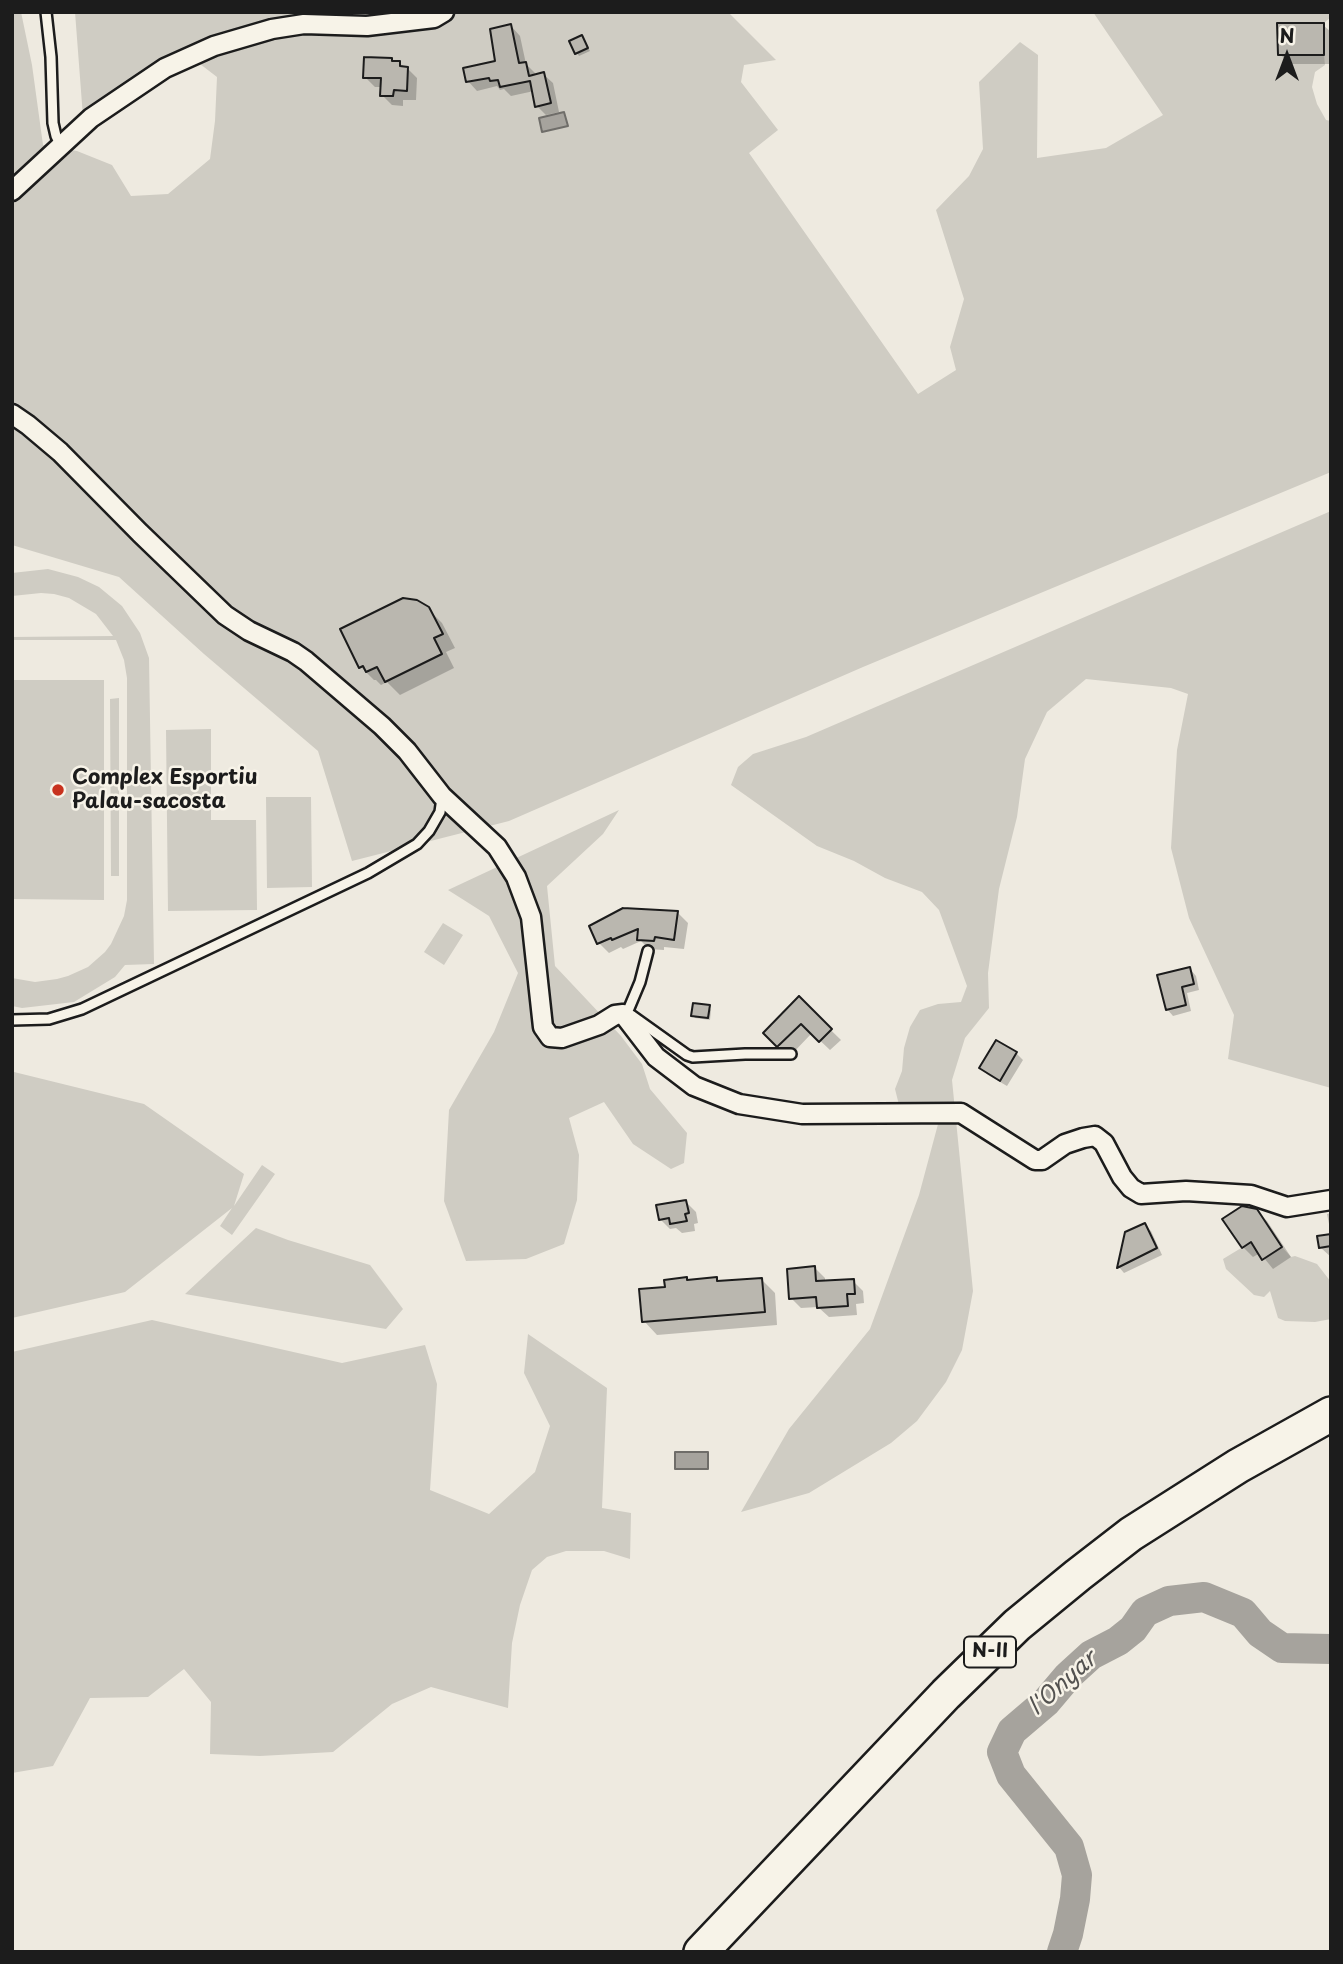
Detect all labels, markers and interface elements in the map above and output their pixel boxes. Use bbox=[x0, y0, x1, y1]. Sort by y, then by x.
north arrow bbox=[1252, 21, 1322, 91]
text: N bbox=[1279, 21, 1295, 49]
place label: Complex Esportiu Palau-sacosta bbox=[72, 765, 258, 815]
marker: Complex Esportiu Palau-sacosta bbox=[50, 782, 66, 798]
road number: N-II bbox=[964, 1636, 1016, 1668]
water label: l'Onyar bbox=[1023, 1646, 1103, 1722]

